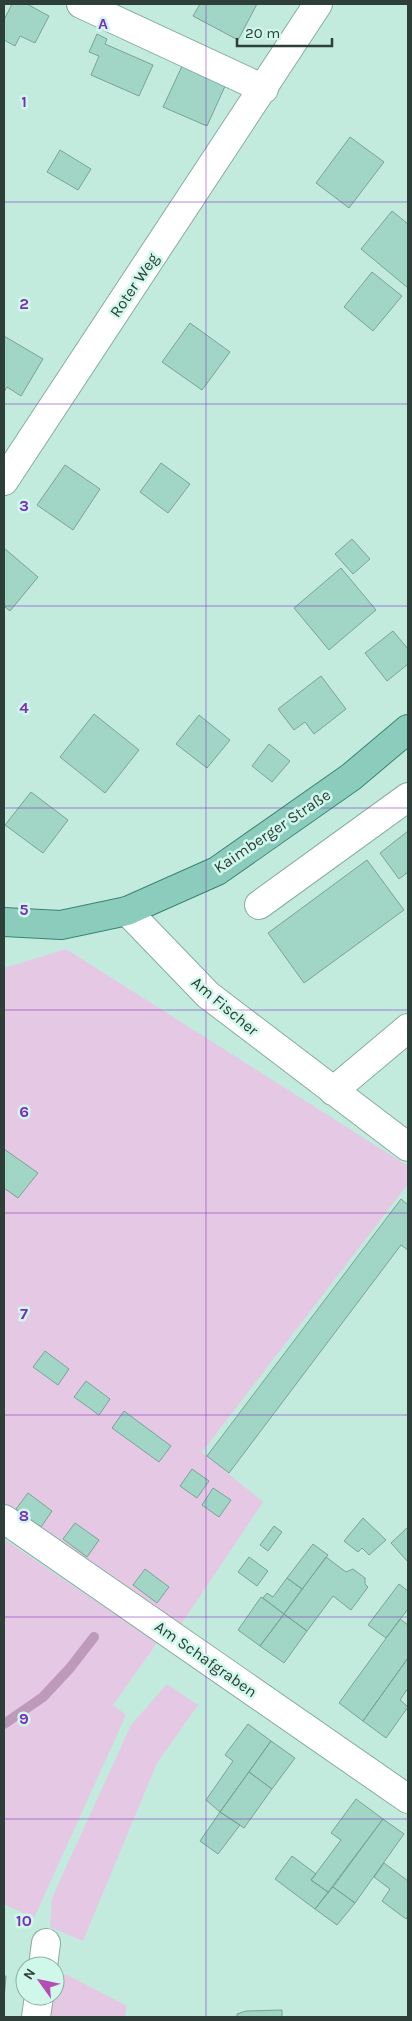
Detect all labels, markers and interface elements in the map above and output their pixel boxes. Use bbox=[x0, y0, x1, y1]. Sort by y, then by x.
text: A bbox=[98, 14, 108, 33]
scale bar bbox=[237, 15, 332, 47]
text: 20 m bbox=[245, 24, 280, 42]
text: 1 bbox=[21, 92, 27, 111]
street label: Roter Weg bbox=[106, 249, 162, 321]
text: 2 bbox=[19, 294, 29, 313]
text: 3 bbox=[19, 496, 29, 515]
text: 4 bbox=[19, 698, 29, 717]
street label: Kaimberger Straße bbox=[210, 785, 334, 877]
text: 5 bbox=[19, 900, 29, 919]
street label: Am Fischer bbox=[188, 973, 262, 1040]
text: 6 bbox=[19, 1102, 29, 1121]
text: 7 bbox=[20, 1304, 28, 1323]
text: 8 bbox=[19, 1506, 29, 1525]
street label: Am Schafgraben bbox=[151, 1617, 261, 1701]
text: 9 bbox=[19, 1709, 29, 1728]
text: 10 bbox=[16, 1911, 32, 1930]
north arrow bbox=[15, 1956, 65, 2006]
text: N bbox=[20, 1965, 39, 1983]

